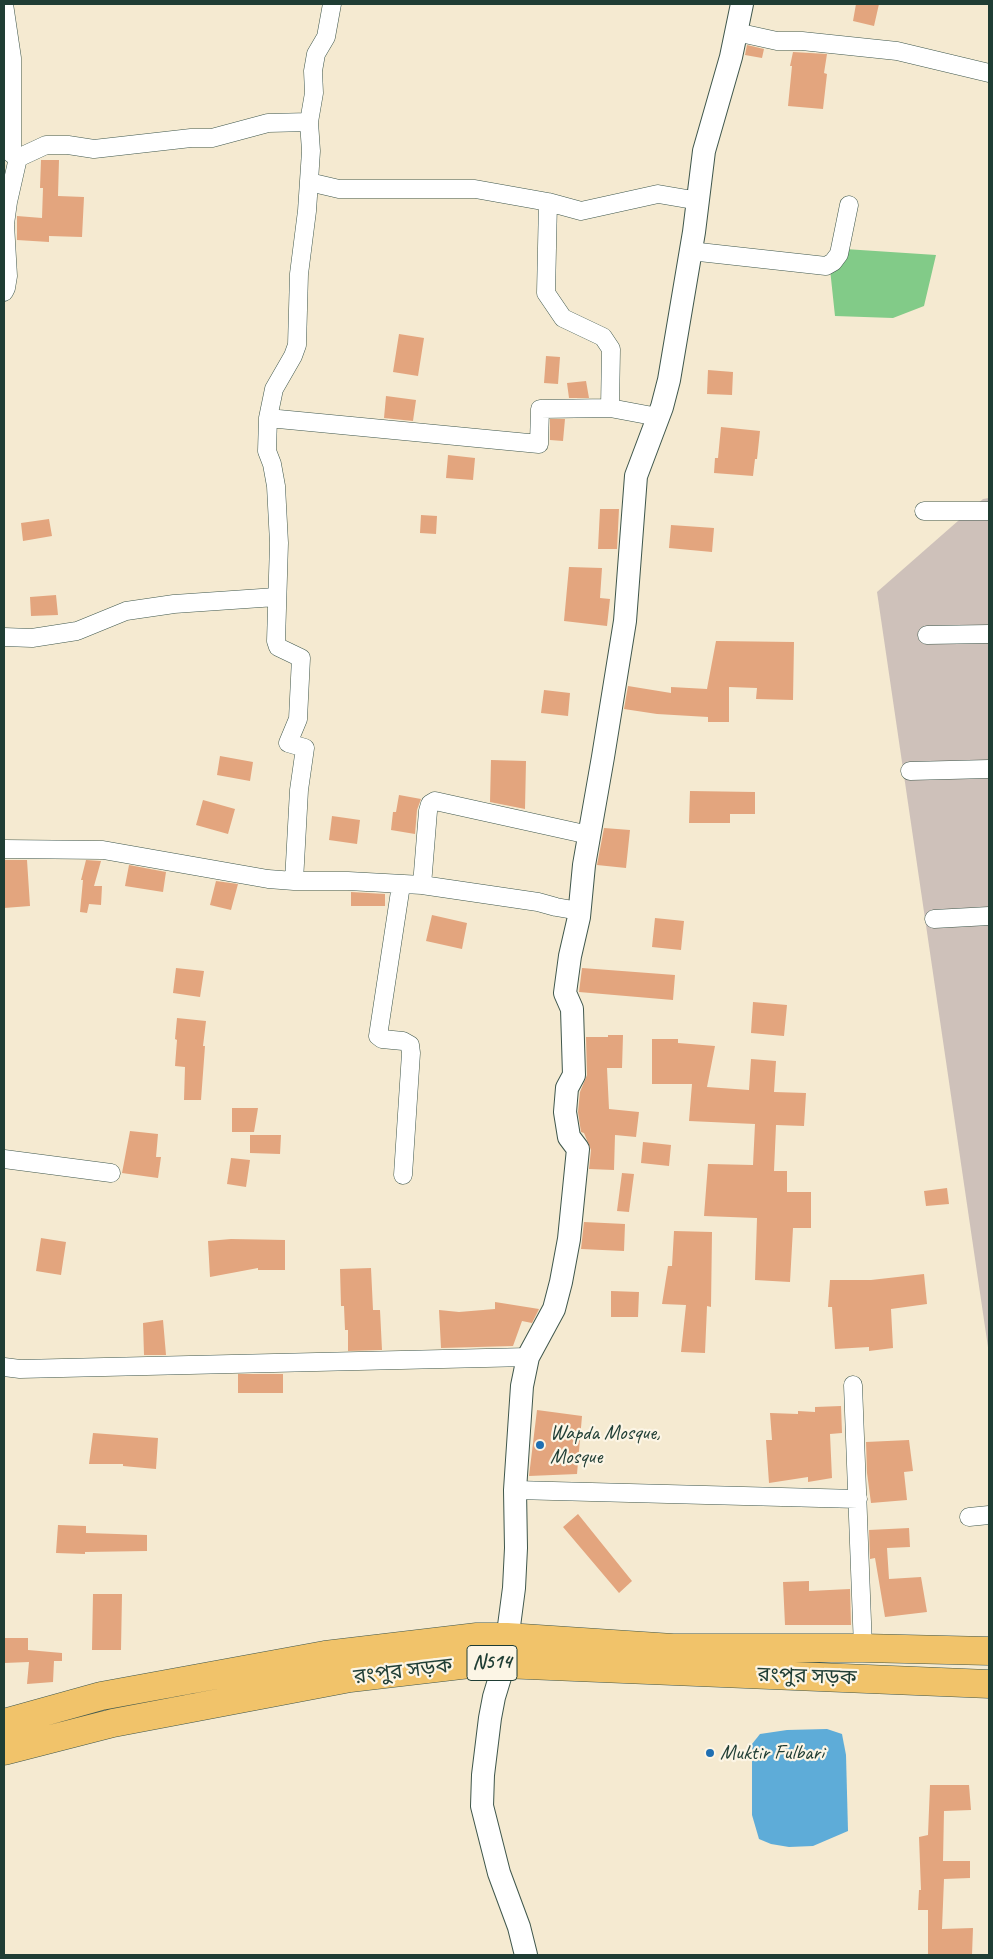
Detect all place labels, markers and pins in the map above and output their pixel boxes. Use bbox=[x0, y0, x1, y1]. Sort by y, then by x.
place label: Wapda Mosque, Mosque bbox=[550, 1420, 660, 1470]
marker: Wapda Mosque, Mosque bbox=[534, 1439, 546, 1451]
place label: Muktir Fulbari bbox=[720, 1740, 824, 1766]
marker: Muktir Fulbari bbox=[704, 1747, 716, 1759]

